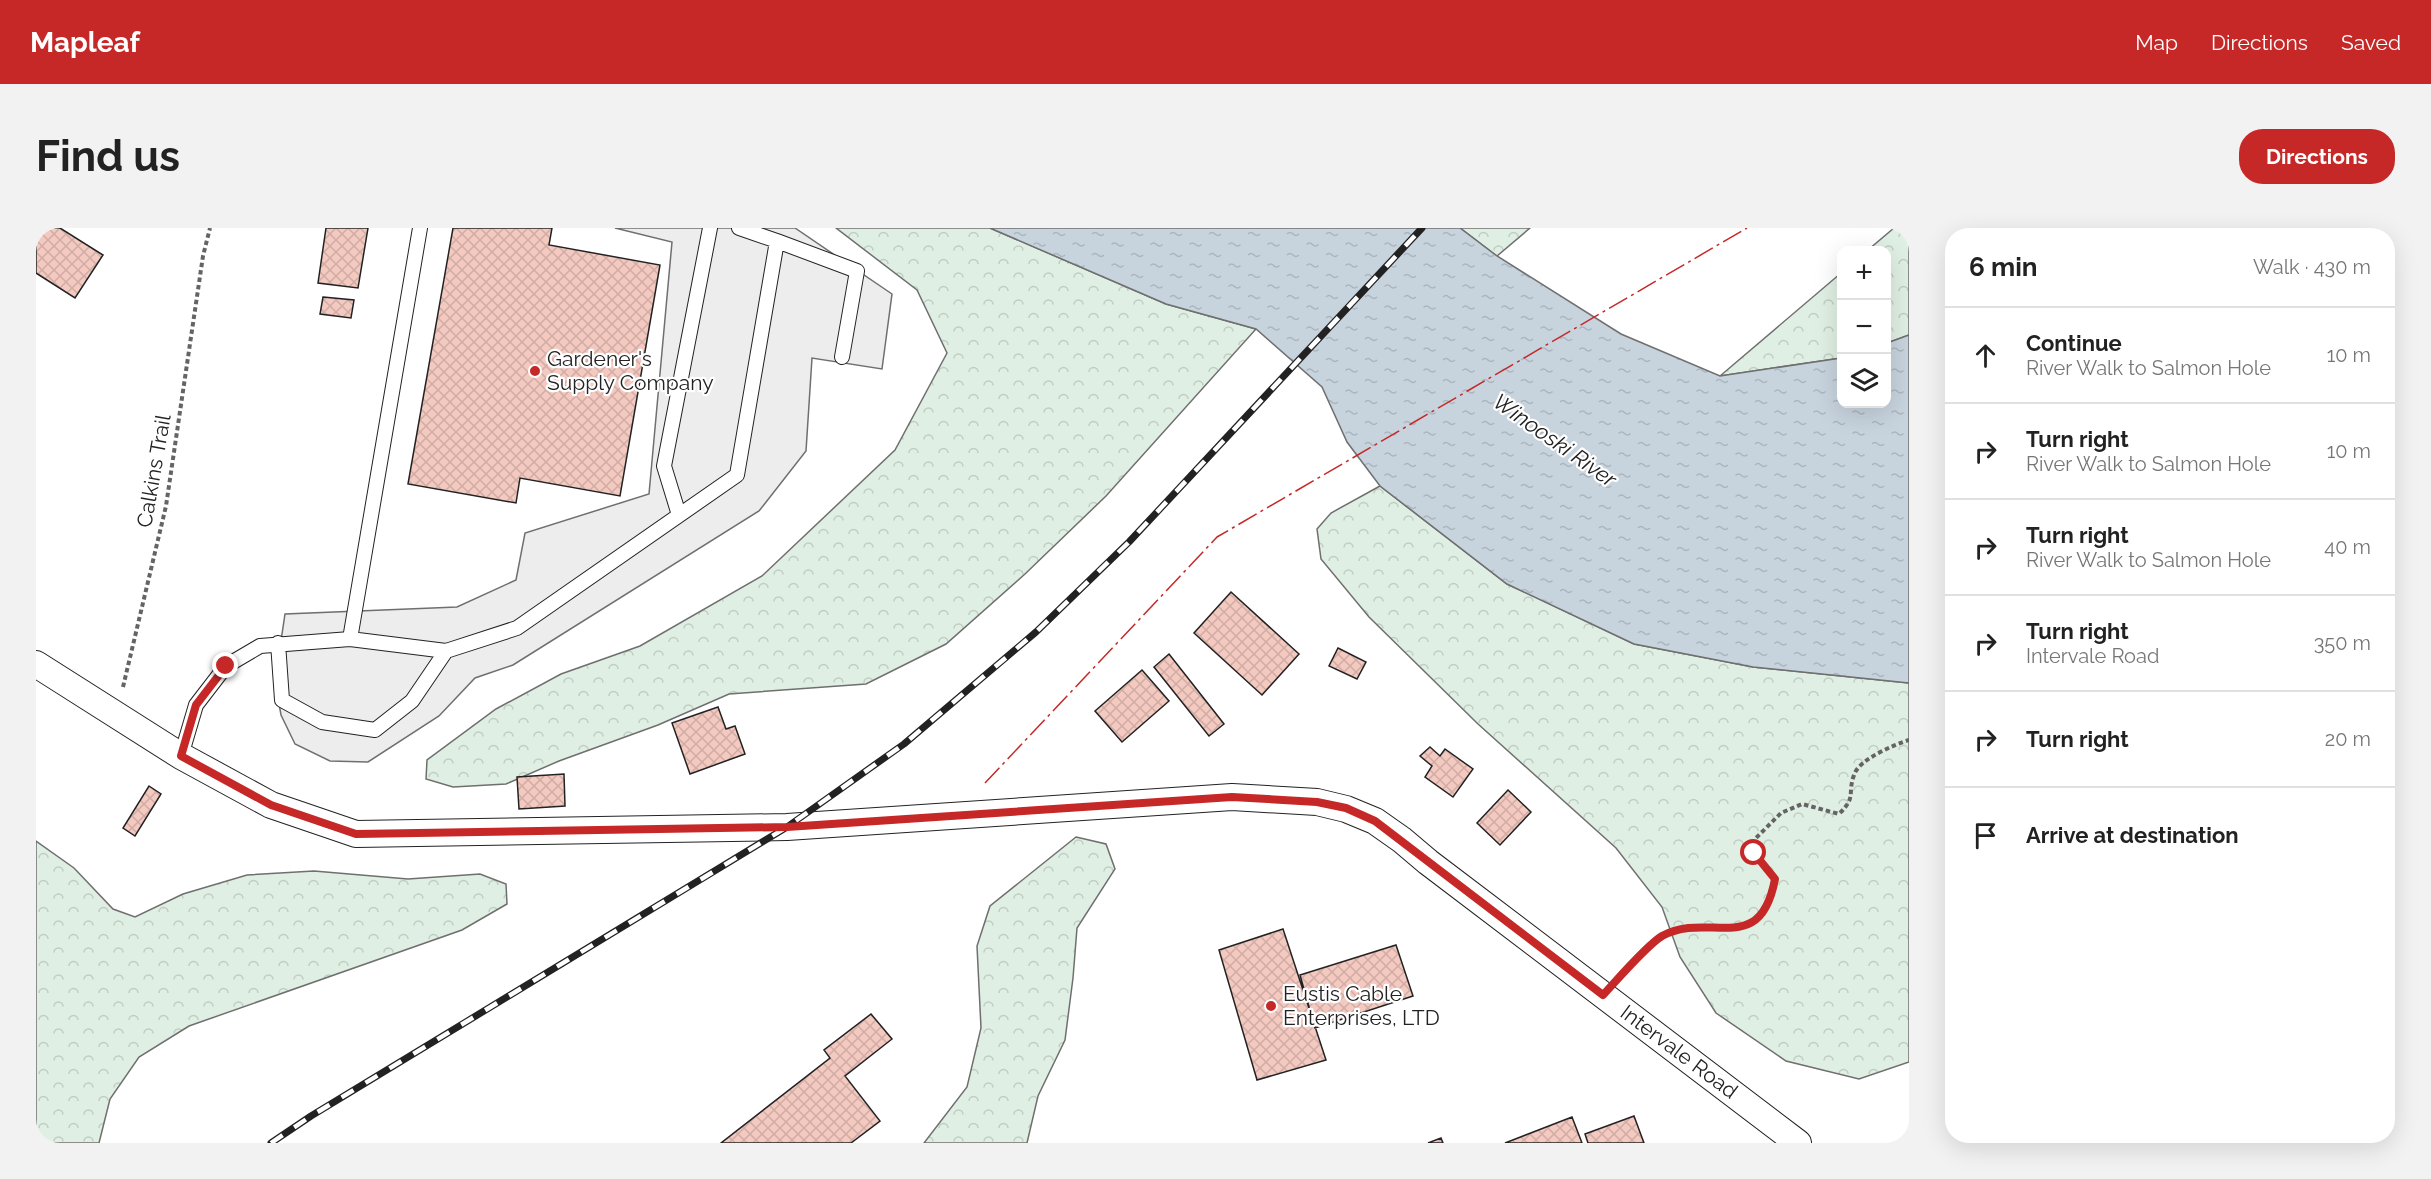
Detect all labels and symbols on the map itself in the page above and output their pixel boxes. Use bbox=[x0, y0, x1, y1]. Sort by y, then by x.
place label: Gardener's Supply Company bbox=[547, 346, 714, 395]
marker: Gardener's Supply Company bbox=[528, 364, 542, 378]
water label: Winooski River bbox=[1488, 388, 1623, 493]
street label: Calkins Trail bbox=[131, 412, 176, 529]
route end bbox=[212, 652, 238, 678]
route start bbox=[1740, 839, 1766, 865]
place label: Eustis Cable Enterprises, LTD bbox=[1283, 981, 1440, 1030]
marker: Eustis Cable Enterprises, LTD bbox=[1264, 999, 1278, 1013]
street label: Intervale Road bbox=[1616, 999, 1743, 1104]

